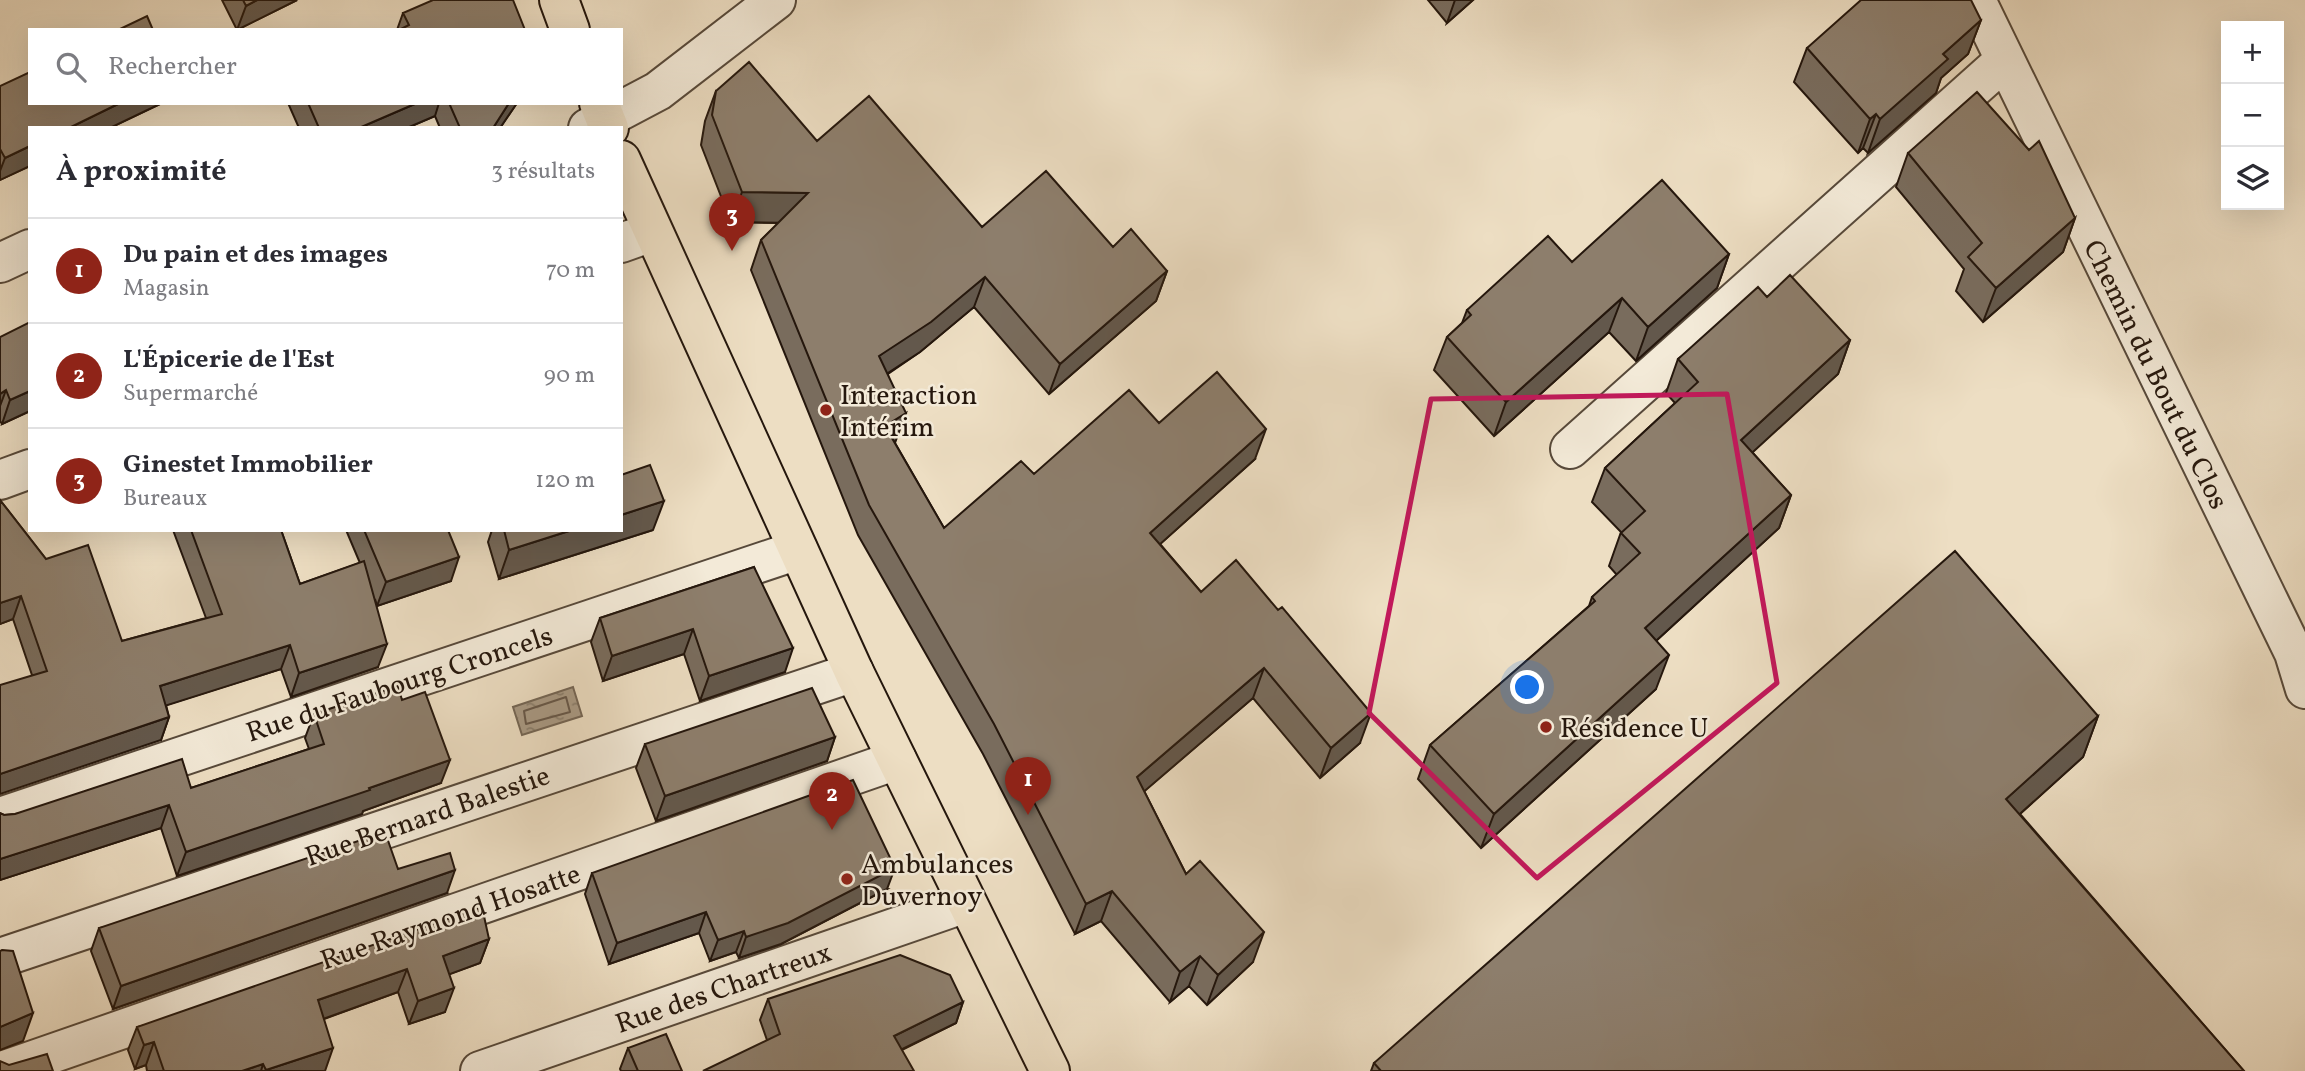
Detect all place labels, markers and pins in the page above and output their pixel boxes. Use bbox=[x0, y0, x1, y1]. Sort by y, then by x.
pin: 3 bbox=[709, 193, 755, 251]
place label: Interaction Intérim bbox=[840, 377, 978, 448]
marker: Interaction Intérim bbox=[818, 402, 834, 418]
place label: Résidence U bbox=[1560, 710, 1708, 749]
marker: Résidence U bbox=[1538, 719, 1554, 735]
pin: 1 bbox=[1005, 757, 1051, 815]
pin: 2 bbox=[809, 772, 855, 830]
place label: Ambulances Duvernoy bbox=[861, 846, 1013, 917]
marker: Ambulances Duvernoy bbox=[839, 871, 855, 887]

